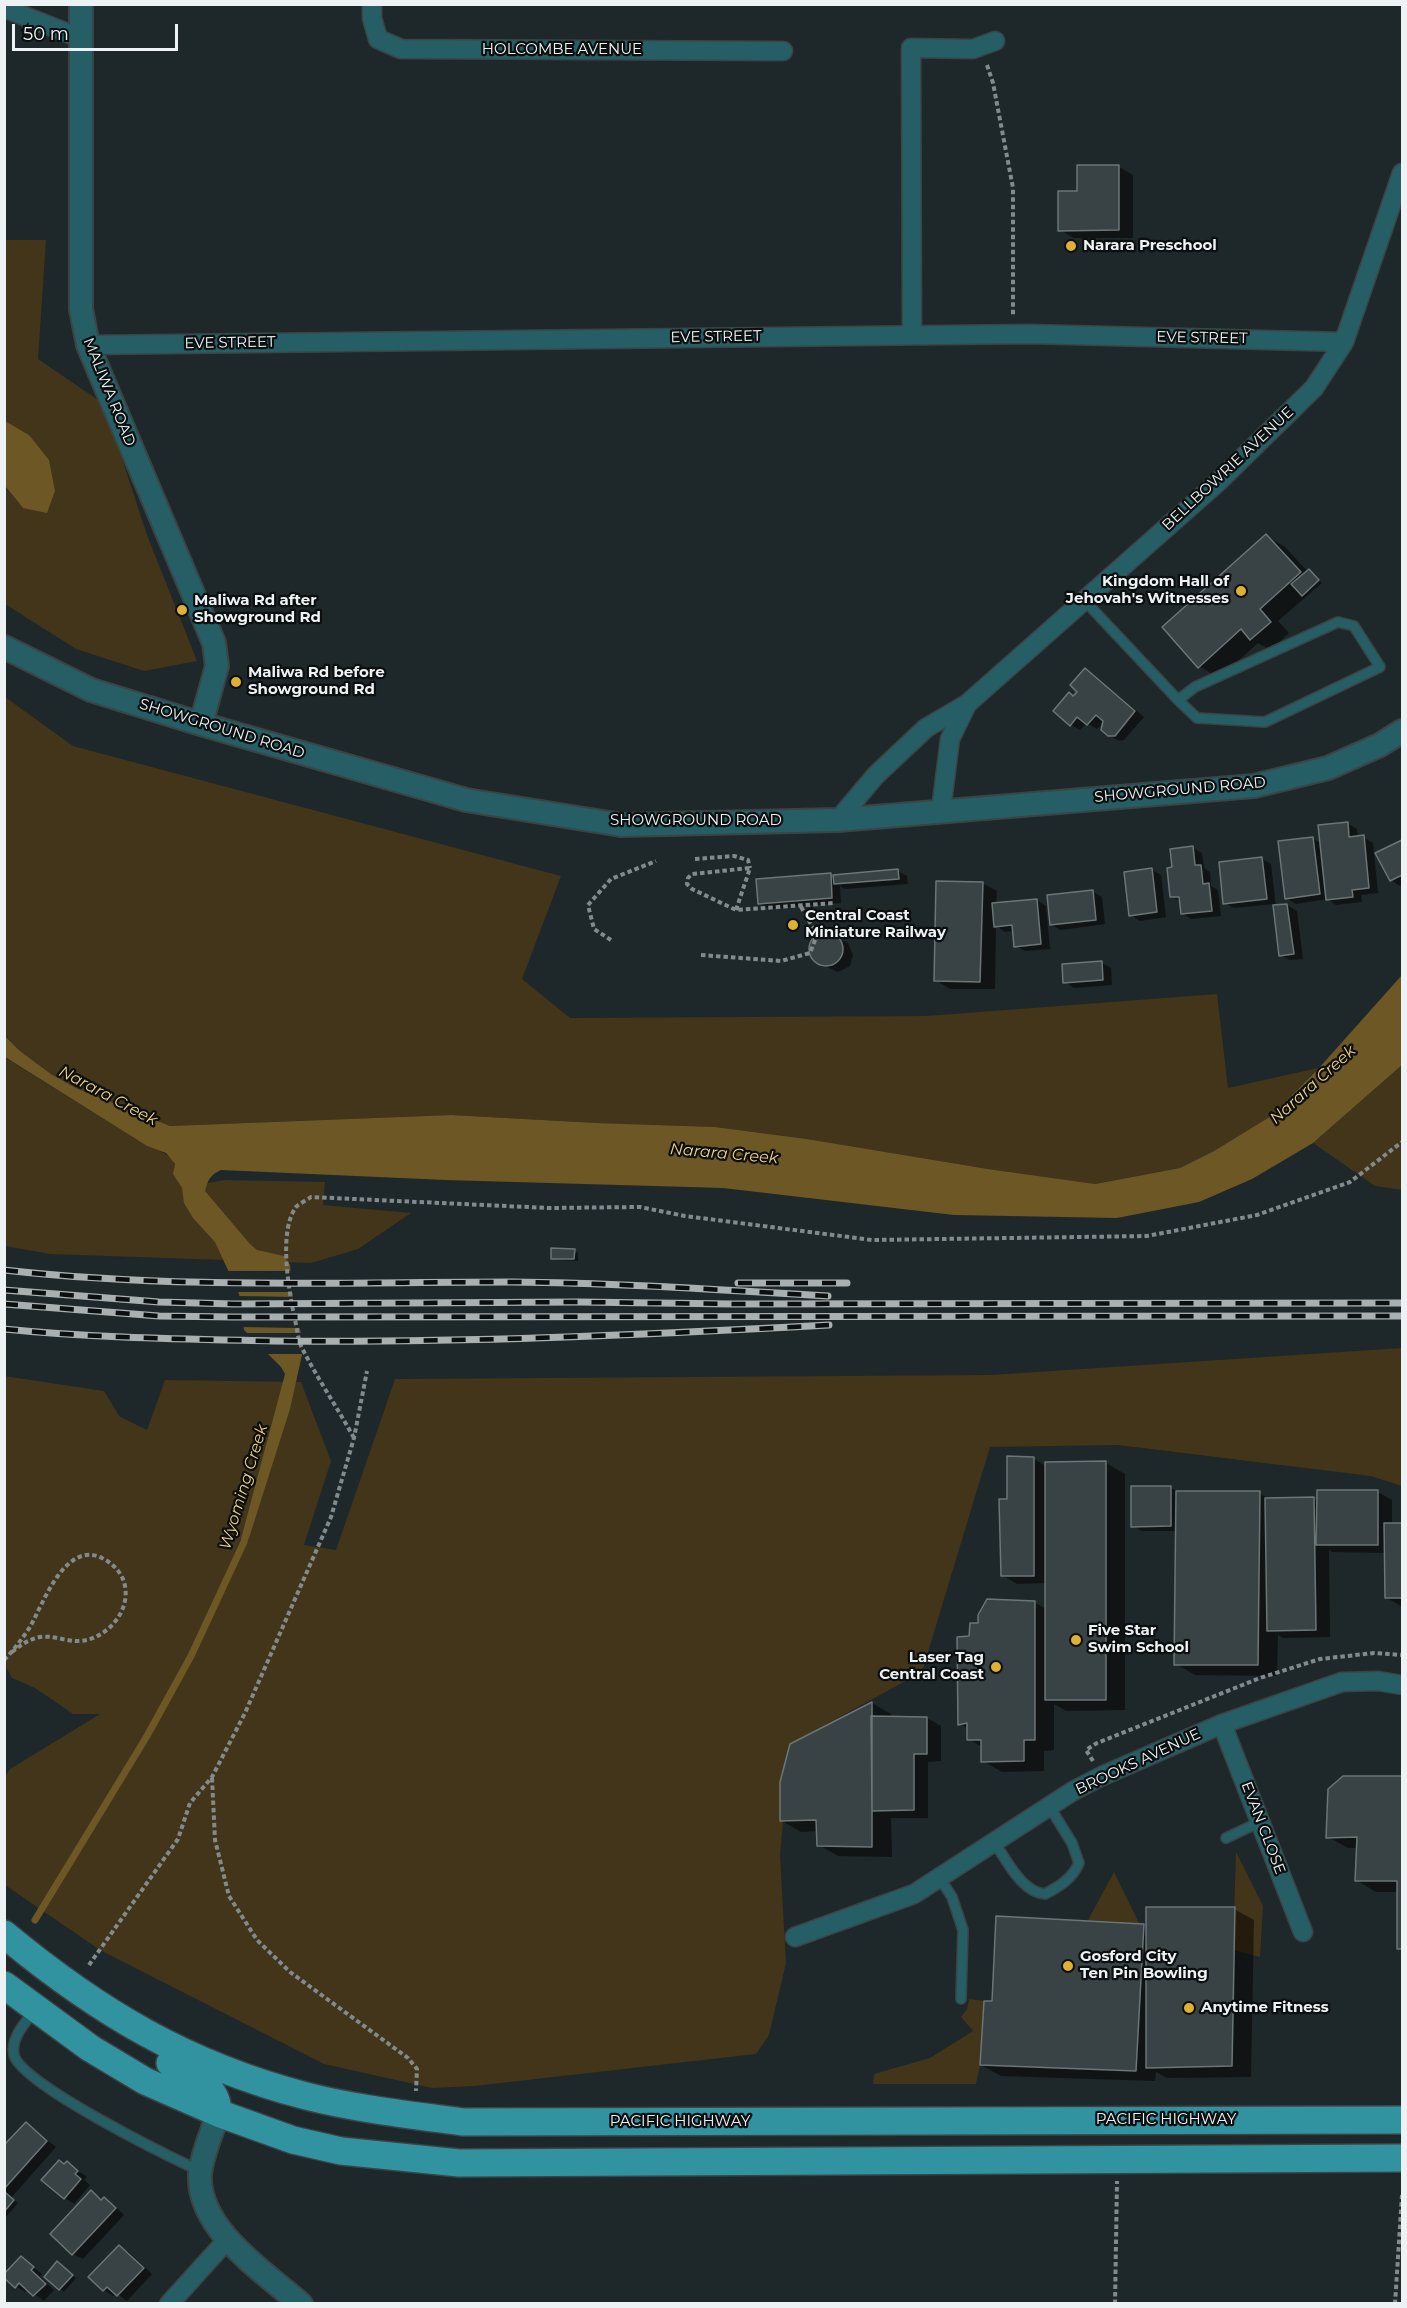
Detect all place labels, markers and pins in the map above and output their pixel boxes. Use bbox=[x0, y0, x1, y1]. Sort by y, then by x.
place label: Narara Preschool bbox=[1083, 237, 1217, 255]
marker: Narara Preschool bbox=[1064, 239, 1078, 253]
place label: Kingdom Hall of Jehovah's Witnesses bbox=[1066, 573, 1229, 608]
marker: Kingdom Hall of Jehovah's Witnesses bbox=[1234, 584, 1248, 598]
place label: Maliwa Rd after Showground Rd bbox=[194, 592, 321, 627]
marker: Maliwa Rd after Showground Rd bbox=[175, 603, 189, 617]
place label: Maliwa Rd before Showground Rd bbox=[248, 664, 385, 699]
marker: Maliwa Rd before Showground Rd bbox=[229, 675, 243, 689]
place label: Central Coast Miniature Railway bbox=[805, 907, 946, 942]
marker: Central Coast Miniature Railway bbox=[786, 918, 800, 932]
place label: Five Star Swim School bbox=[1088, 1622, 1189, 1657]
marker: Five Star Swim School bbox=[1069, 1633, 1083, 1647]
place label: Laser Tag Central Coast bbox=[879, 1649, 984, 1684]
marker: Laser Tag Central Coast bbox=[989, 1660, 1003, 1674]
place label: Gosford City Ten Pin Bowling bbox=[1080, 1948, 1208, 1983]
marker: Gosford City Ten Pin Bowling bbox=[1061, 1959, 1075, 1973]
place label: Anytime Fitness bbox=[1201, 1999, 1329, 2017]
marker: Anytime Fitness bbox=[1182, 2001, 1196, 2015]

